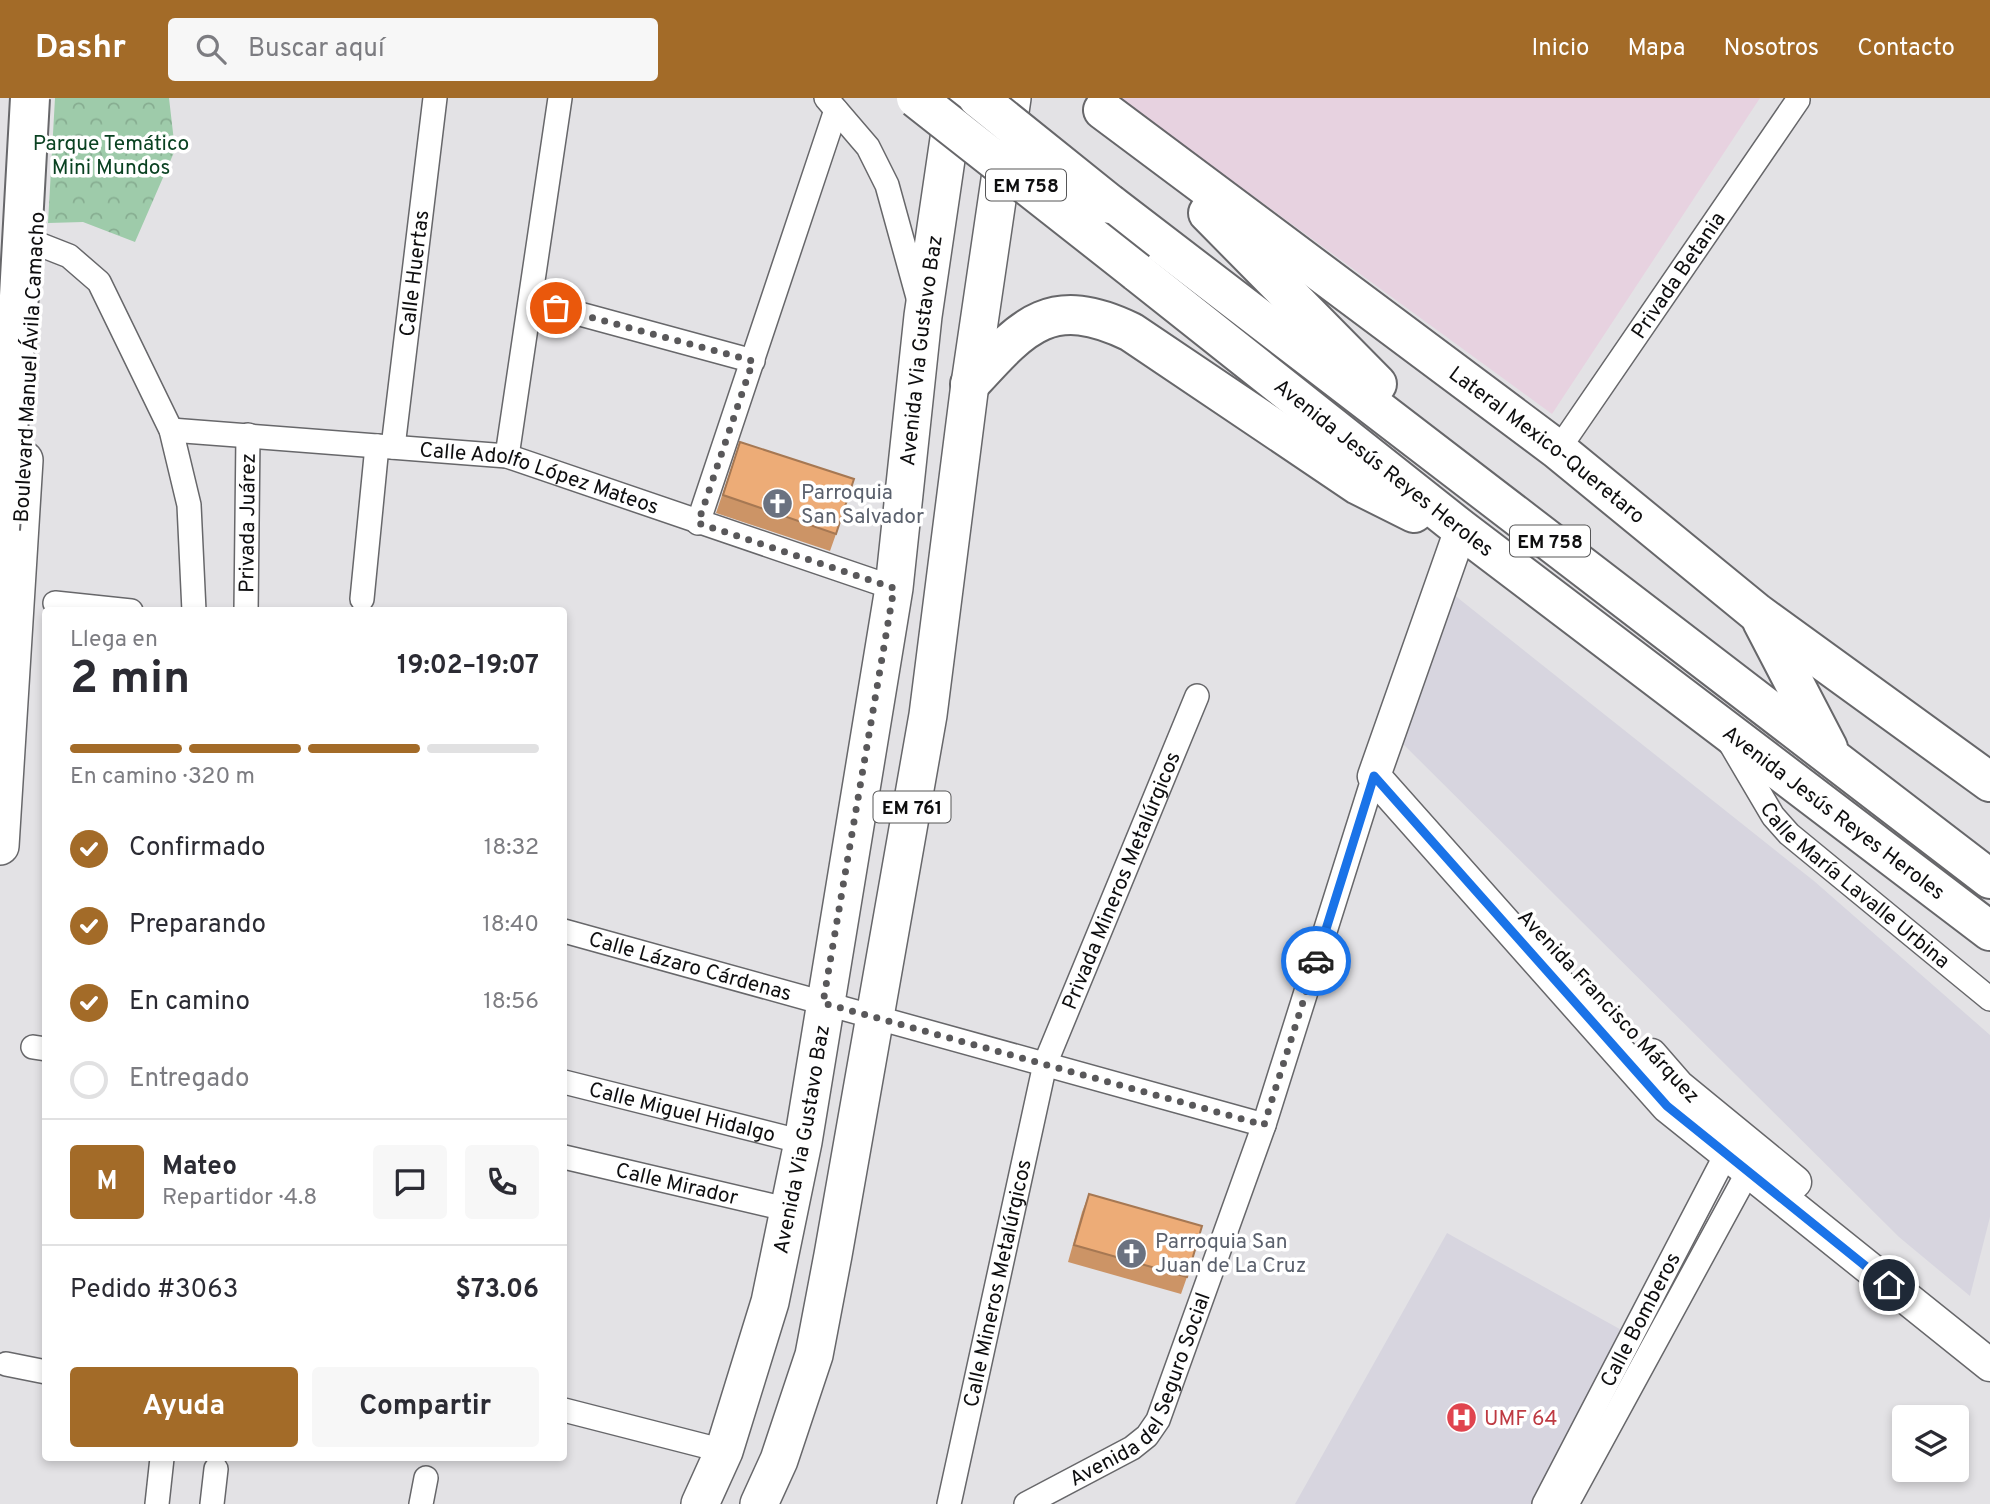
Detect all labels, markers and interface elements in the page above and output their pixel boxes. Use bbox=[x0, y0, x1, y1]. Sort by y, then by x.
search box bbox=[168, 18, 658, 81]
text: Dashr bbox=[35, 28, 126, 70]
icon: search bbox=[192, 30, 230, 68]
text: Buscar aquí bbox=[248, 33, 385, 66]
text: Inicio bbox=[1532, 34, 1589, 64]
text: Mapa bbox=[1627, 34, 1686, 64]
text: Nosotros bbox=[1724, 34, 1819, 64]
text: Contacto bbox=[1857, 34, 1955, 64]
park label: Parque Temático Mini Mundos bbox=[33, 131, 189, 182]
road number: EM 758 bbox=[986, 170, 1066, 200]
street label: Privada Betania bbox=[1626, 207, 1732, 345]
street label: Calle Huertas bbox=[394, 209, 436, 338]
street label: Boulevard Manuel Ávila Camacho bbox=[8, 211, 52, 523]
street label: Avenida Via Gustavo Baz bbox=[895, 233, 950, 467]
pin bbox=[526, 278, 586, 338]
icon: bag bbox=[537, 289, 575, 327]
street label: Lateral Mexico-Queretaro bbox=[1443, 361, 1650, 531]
street label: Avenida Jesús Reyes Heroles bbox=[1268, 374, 1498, 564]
street label: Calle Adolfo López Mateos bbox=[418, 437, 662, 522]
street label: Privada Juárez bbox=[234, 453, 263, 593]
place label: Parroquia San Salvador bbox=[801, 480, 924, 531]
church icon: Parroquia San Salvador bbox=[761, 487, 795, 521]
road number: EM 758 bbox=[1510, 526, 1590, 556]
text: Llega en bbox=[70, 626, 158, 655]
text: 19:02–19:07 bbox=[397, 650, 539, 683]
text: 2 min bbox=[70, 651, 190, 710]
street label: Avenida Jesús Reyes Heroles bbox=[1716, 720, 1950, 907]
street label: Privada Mineros Metalúrgicos bbox=[1057, 748, 1188, 1014]
text: En camino · 320 m bbox=[70, 763, 255, 792]
road number: EM 761 bbox=[874, 792, 950, 822]
street label: Calle María Lavalle Urbina bbox=[1753, 798, 1955, 976]
icon: check bbox=[70, 830, 108, 868]
text: Confirmado bbox=[129, 832, 266, 865]
text: 18:32 bbox=[484, 834, 539, 863]
street label: Avenida Francisco Márquez bbox=[1511, 904, 1705, 1110]
icon: check bbox=[70, 907, 108, 945]
text: Preparando bbox=[129, 909, 266, 942]
text: 18:40 bbox=[482, 911, 539, 940]
street label: Calle Lázaro Cárdenas bbox=[585, 926, 794, 1008]
courier bbox=[1281, 926, 1351, 996]
icon: car bbox=[1297, 942, 1335, 980]
icon: check bbox=[70, 984, 108, 1022]
text: En camino bbox=[129, 986, 250, 1019]
text: 18:56 bbox=[483, 988, 539, 1017]
street label: Avenida Via Gustavo Baz bbox=[768, 1023, 837, 1256]
text: Entregado bbox=[129, 1063, 249, 1096]
street label: Calle Miguel Hidalgo bbox=[586, 1077, 778, 1150]
button: chat bbox=[373, 1145, 447, 1219]
button: phone bbox=[465, 1145, 539, 1219]
text: Mateo bbox=[162, 1151, 237, 1184]
street label: Calle Mineros Metalúrgicos bbox=[959, 1157, 1039, 1410]
street label: Calle Mirador bbox=[613, 1158, 740, 1212]
text: M bbox=[96, 1166, 118, 1199]
text: Repartidor · 4.8 bbox=[162, 1184, 317, 1213]
place label: Parroquia San Juan de La Cruz bbox=[1155, 1229, 1306, 1280]
church icon: Parroquia San Juan de La Cruz bbox=[1115, 1236, 1149, 1270]
street label: Calle Bomberos bbox=[1595, 1248, 1688, 1392]
pin bbox=[1859, 1255, 1919, 1315]
icon: home bbox=[1870, 1266, 1908, 1304]
text: Pedido #3063 bbox=[70, 1274, 238, 1307]
text: $73.06 bbox=[455, 1274, 539, 1307]
street label: Avenida del Seguro Social bbox=[1065, 1289, 1218, 1494]
button: Ayuda bbox=[70, 1367, 298, 1447]
button: Compartir bbox=[312, 1367, 539, 1447]
hospital icon: UMF 64 bbox=[1444, 1401, 1478, 1435]
map controls bbox=[1892, 1405, 1969, 1482]
button: layers bbox=[1892, 1405, 1969, 1482]
place label: UMF 64 bbox=[1484, 1406, 1558, 1433]

